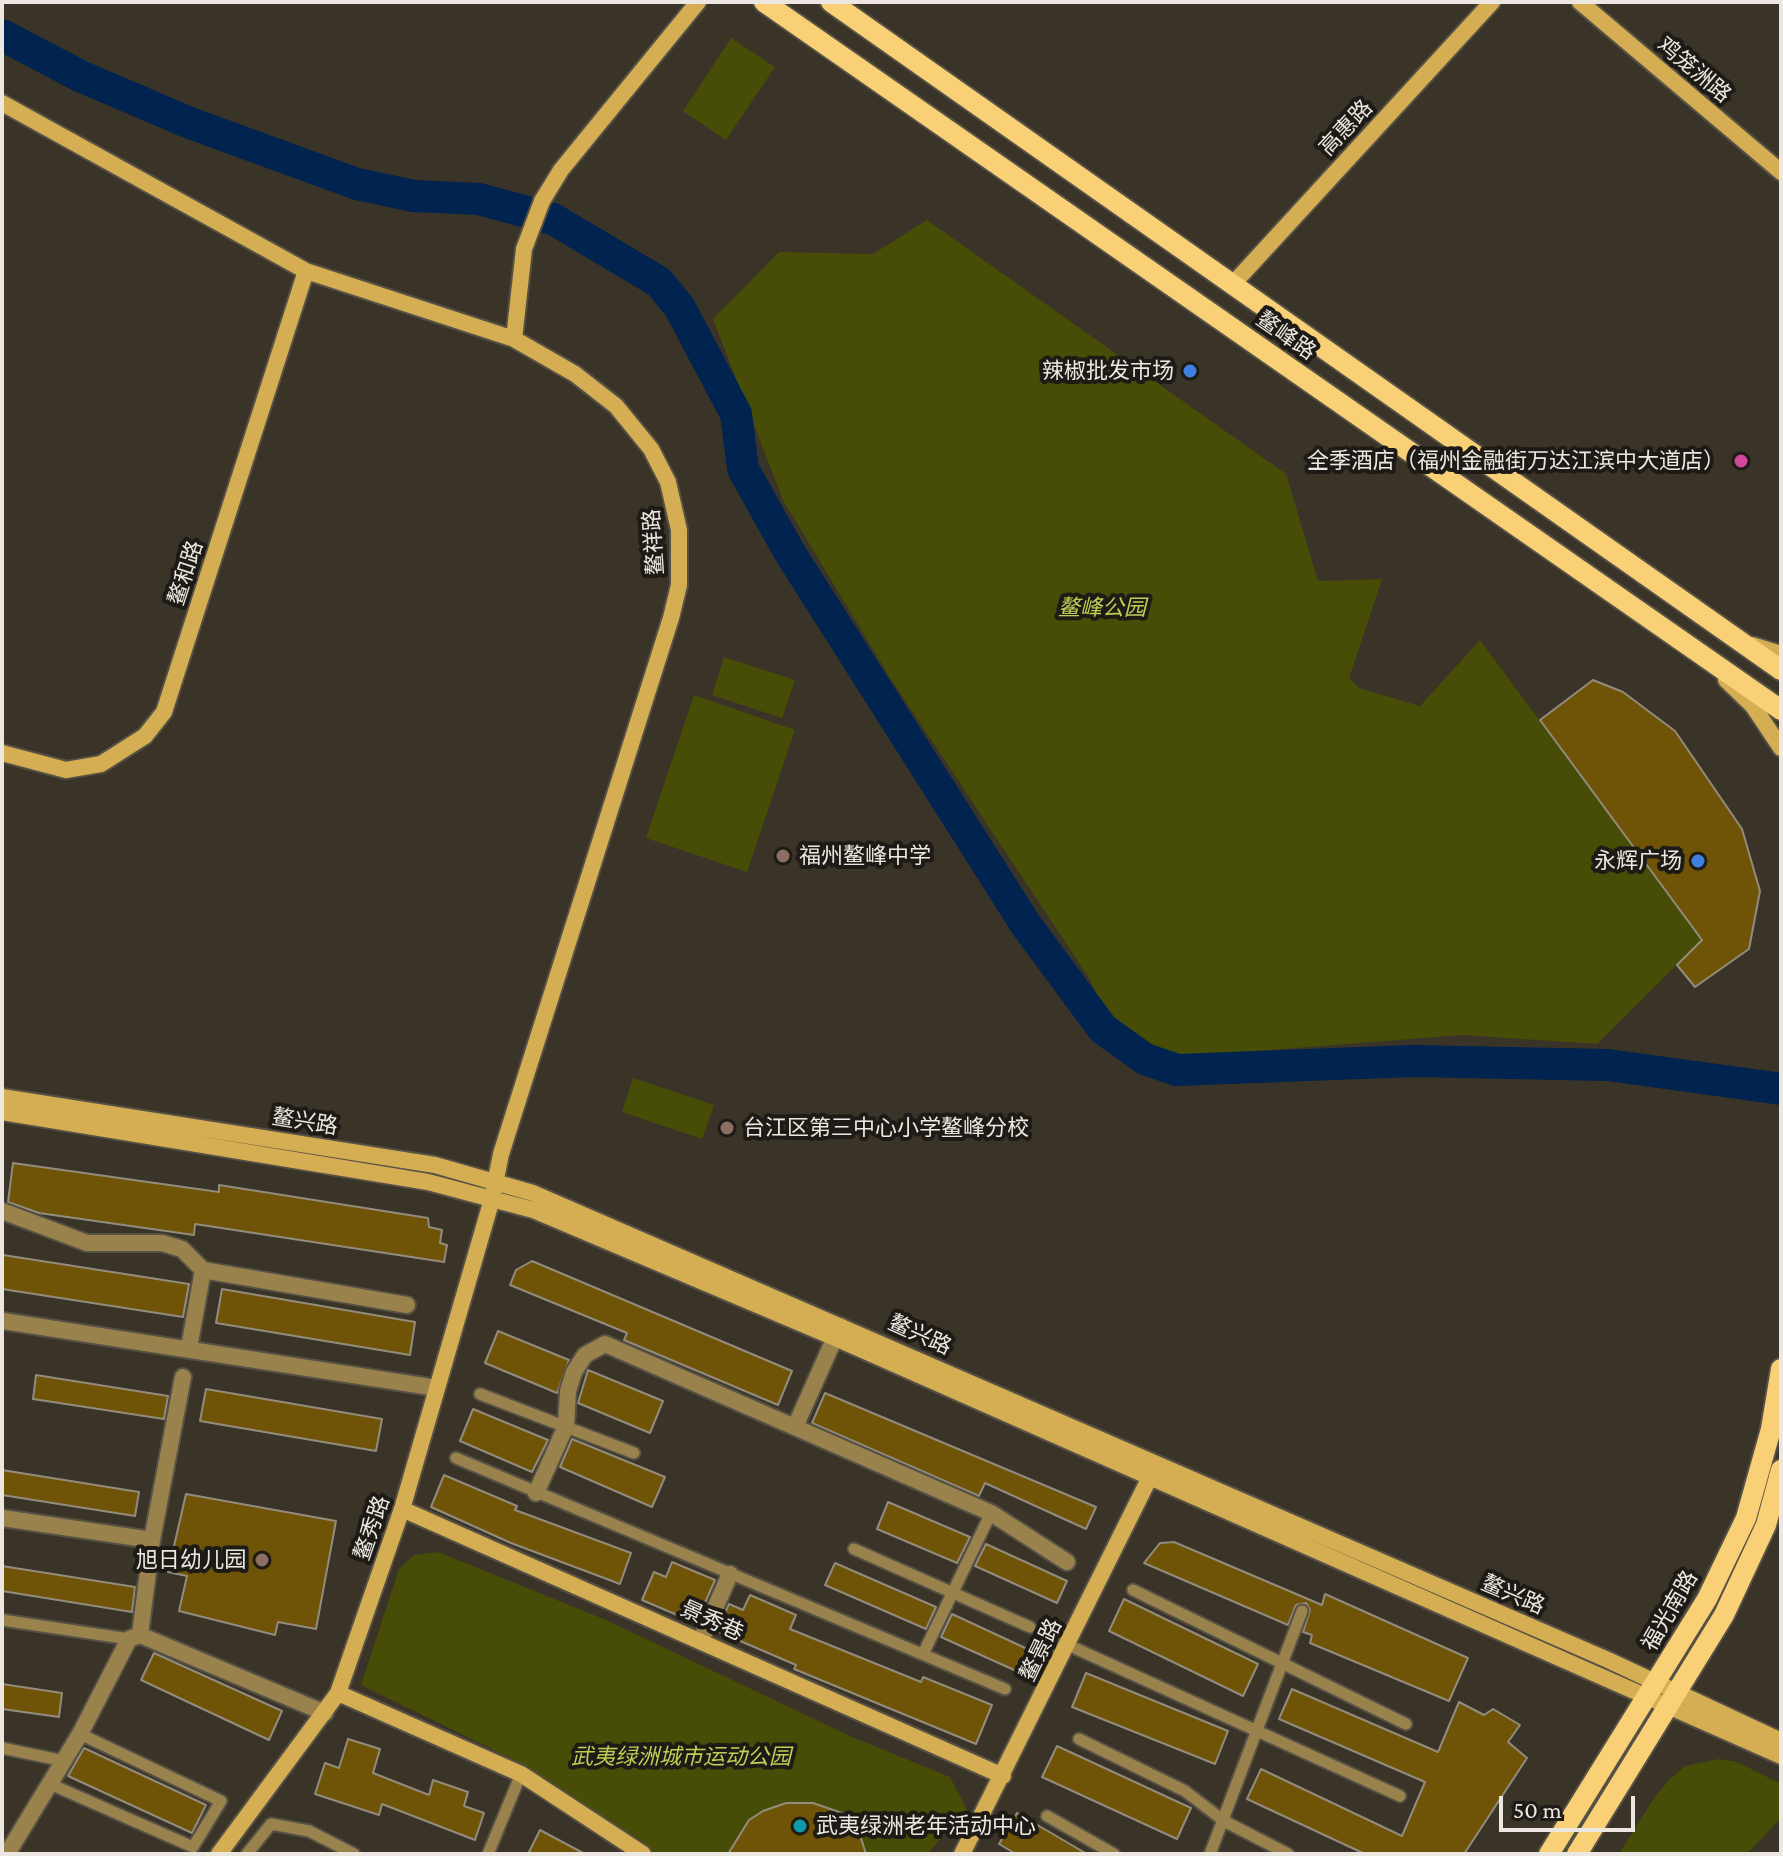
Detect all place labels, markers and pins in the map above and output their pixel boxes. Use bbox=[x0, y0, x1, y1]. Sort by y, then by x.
place label: 辣椒批发市场 bbox=[1042, 358, 1174, 384]
marker: 辣椒批发市场 bbox=[1181, 362, 1199, 380]
place label: 全季酒店（福州金融街万达江滨中大道店） bbox=[1307, 448, 1725, 474]
marker: 全季酒店（福州金融街万达江滨中大道店） bbox=[1732, 452, 1750, 470]
place label: 福州鳌峰中学 bbox=[799, 843, 931, 869]
marker: 福州鳌峰中学 bbox=[774, 847, 792, 865]
place label: 永辉广场 bbox=[1594, 848, 1682, 874]
marker: 永辉广场 bbox=[1689, 852, 1707, 870]
place label: 台江区第三中心小学鳌峰分校 bbox=[743, 1115, 1029, 1141]
marker: 台江区第三中心小学鳌峰分校 bbox=[718, 1119, 736, 1137]
place label: 旭日幼儿园 bbox=[136, 1547, 246, 1573]
marker: 旭日幼儿园 bbox=[253, 1551, 271, 1569]
place label: 武夷绿洲老年活动中心 bbox=[816, 1813, 1036, 1839]
marker: 武夷绿洲老年活动中心 bbox=[791, 1817, 809, 1835]

